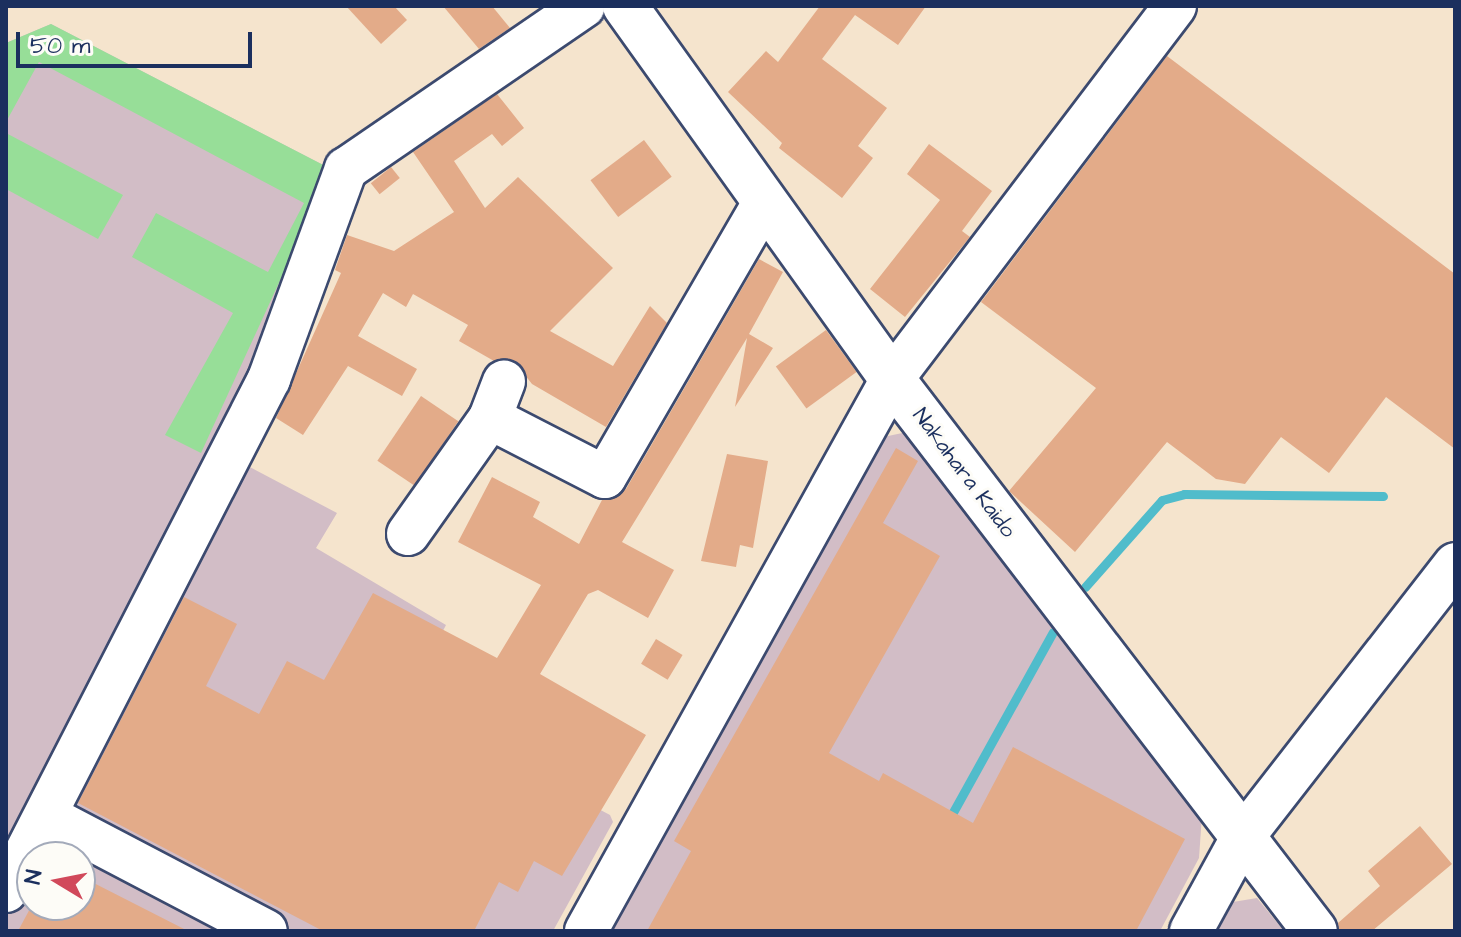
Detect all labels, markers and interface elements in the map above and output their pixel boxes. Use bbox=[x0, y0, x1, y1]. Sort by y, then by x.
scale bar bbox=[20, 16, 256, 66]
text: 50 m bbox=[30, 29, 90, 63]
street label: Nakahara Kaido bbox=[907, 403, 1021, 543]
north arrow bbox=[16, 841, 96, 921]
text: N bbox=[17, 868, 50, 887]

